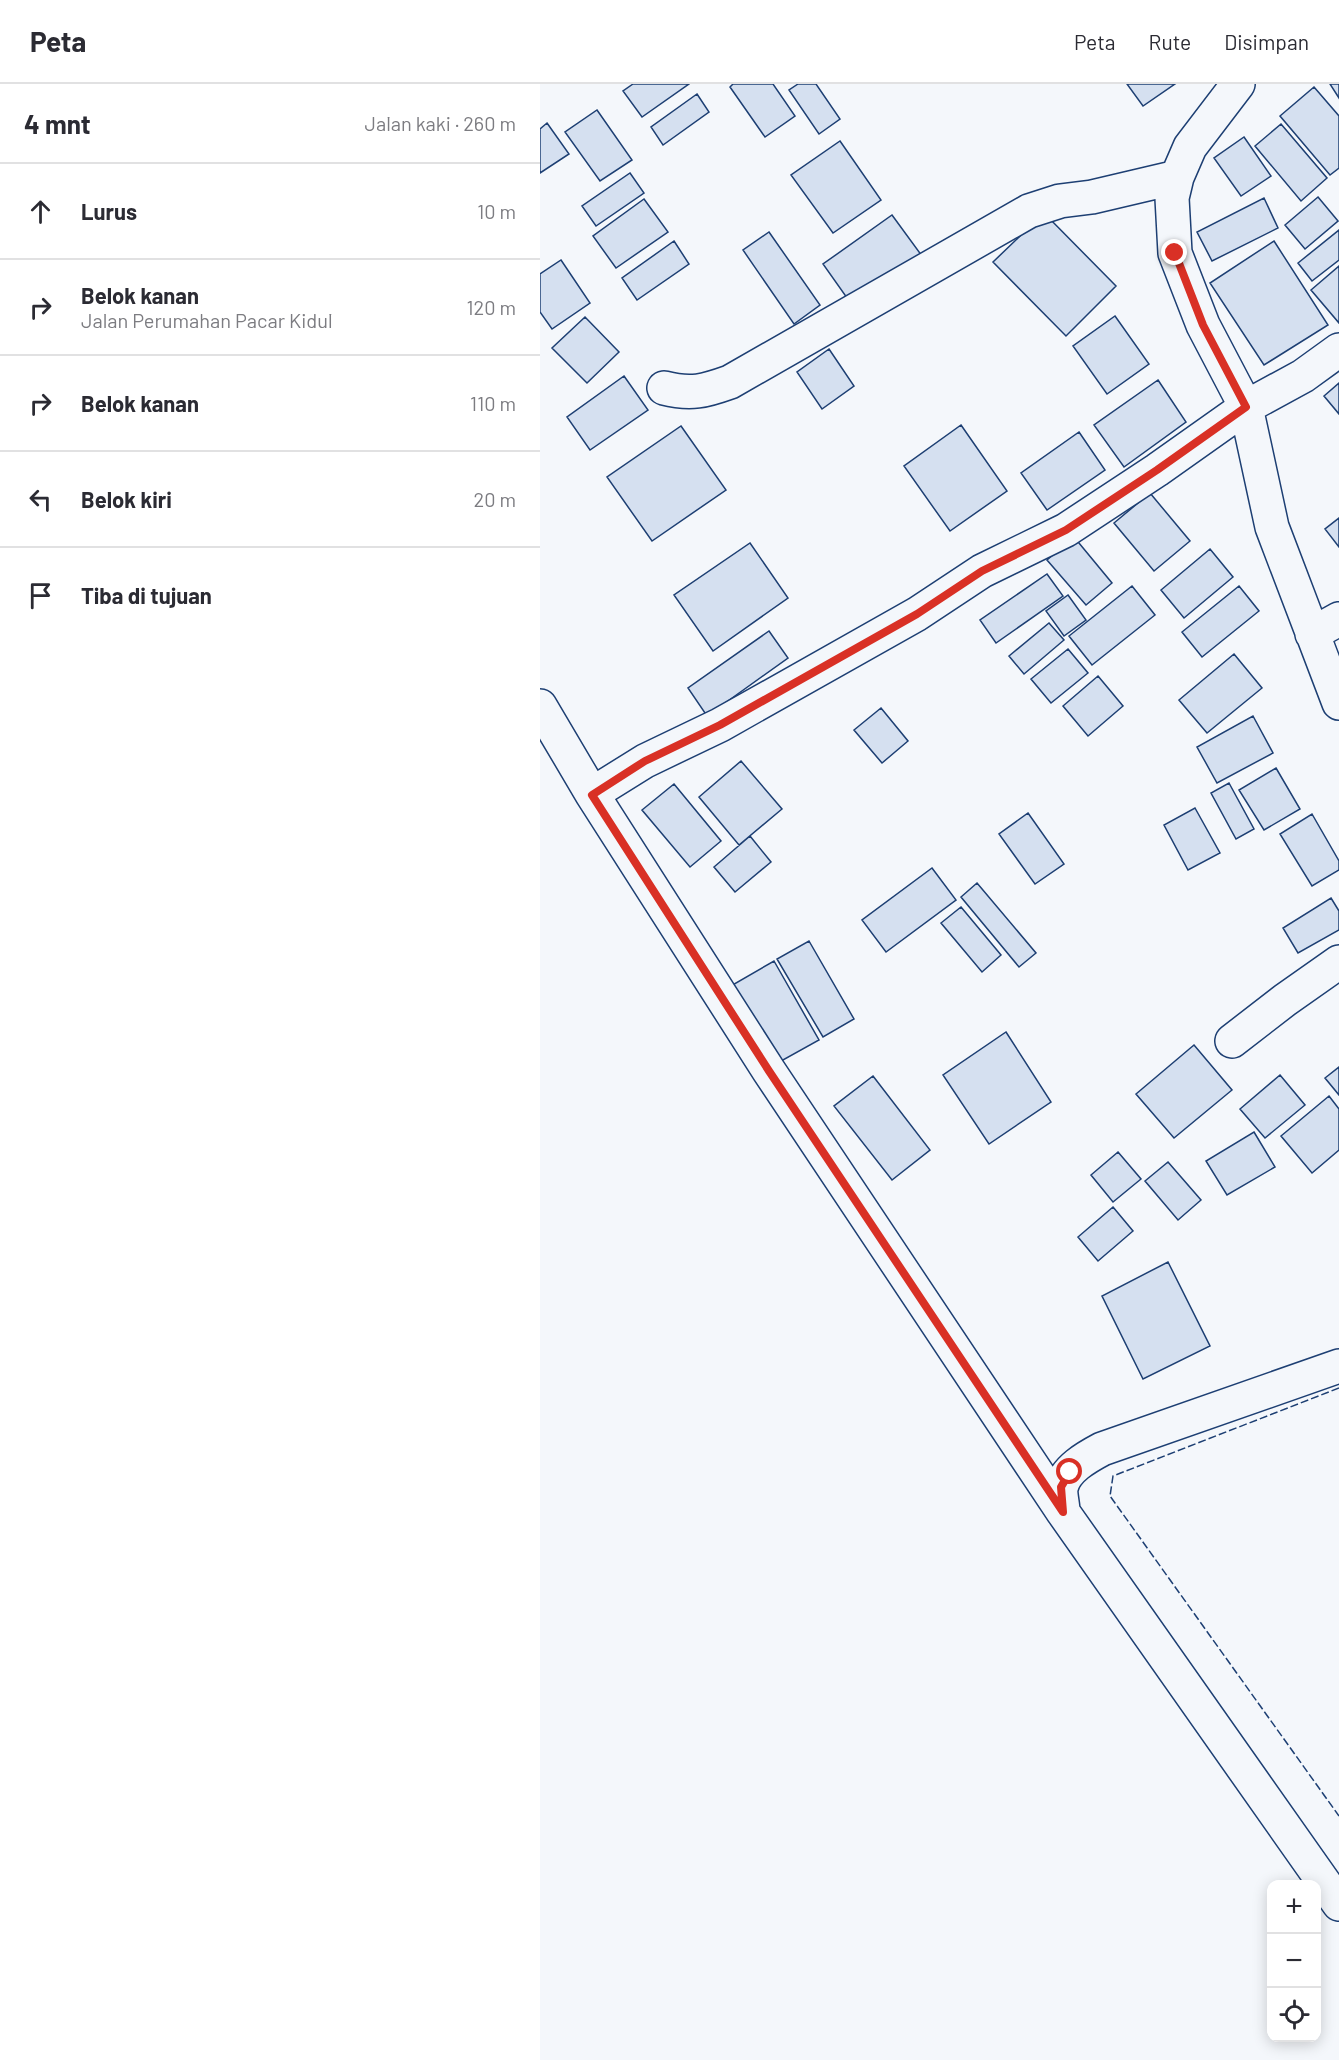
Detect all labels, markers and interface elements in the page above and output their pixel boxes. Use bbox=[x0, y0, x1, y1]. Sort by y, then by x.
text: Peta bbox=[30, 24, 86, 58]
text: Peta bbox=[1074, 29, 1116, 54]
text: Rute bbox=[1149, 29, 1191, 54]
text: Disimpan bbox=[1224, 29, 1309, 54]
text: 4 mnt bbox=[24, 108, 91, 139]
text: Jalan kaki · 260 m bbox=[364, 111, 516, 135]
icon: ahead bbox=[24, 195, 57, 228]
text: Lurus bbox=[81, 198, 137, 224]
text: 10 m bbox=[477, 199, 516, 223]
route end bbox=[1161, 239, 1187, 265]
text: Belok kanan bbox=[81, 282, 199, 308]
icon: right bbox=[24, 291, 57, 324]
text: 120 m bbox=[466, 295, 516, 319]
text: Jalan Perumahan Pacar Kidul bbox=[81, 308, 333, 332]
icon: right bbox=[24, 387, 57, 420]
text: Belok kanan bbox=[81, 390, 199, 416]
text: 110 m bbox=[470, 391, 516, 415]
icon: left bbox=[24, 483, 57, 516]
text: Belok kiri bbox=[81, 486, 172, 512]
text: 20 m bbox=[473, 487, 516, 511]
icon: arrive bbox=[24, 579, 57, 612]
text: Tiba di tujuan bbox=[81, 582, 212, 608]
route start bbox=[1056, 1458, 1082, 1484]
map controls bbox=[1267, 1880, 1321, 2042]
button: + bbox=[1267, 1880, 1321, 1934]
button: − bbox=[1267, 1934, 1321, 1988]
button: locate bbox=[1267, 1988, 1321, 2042]

